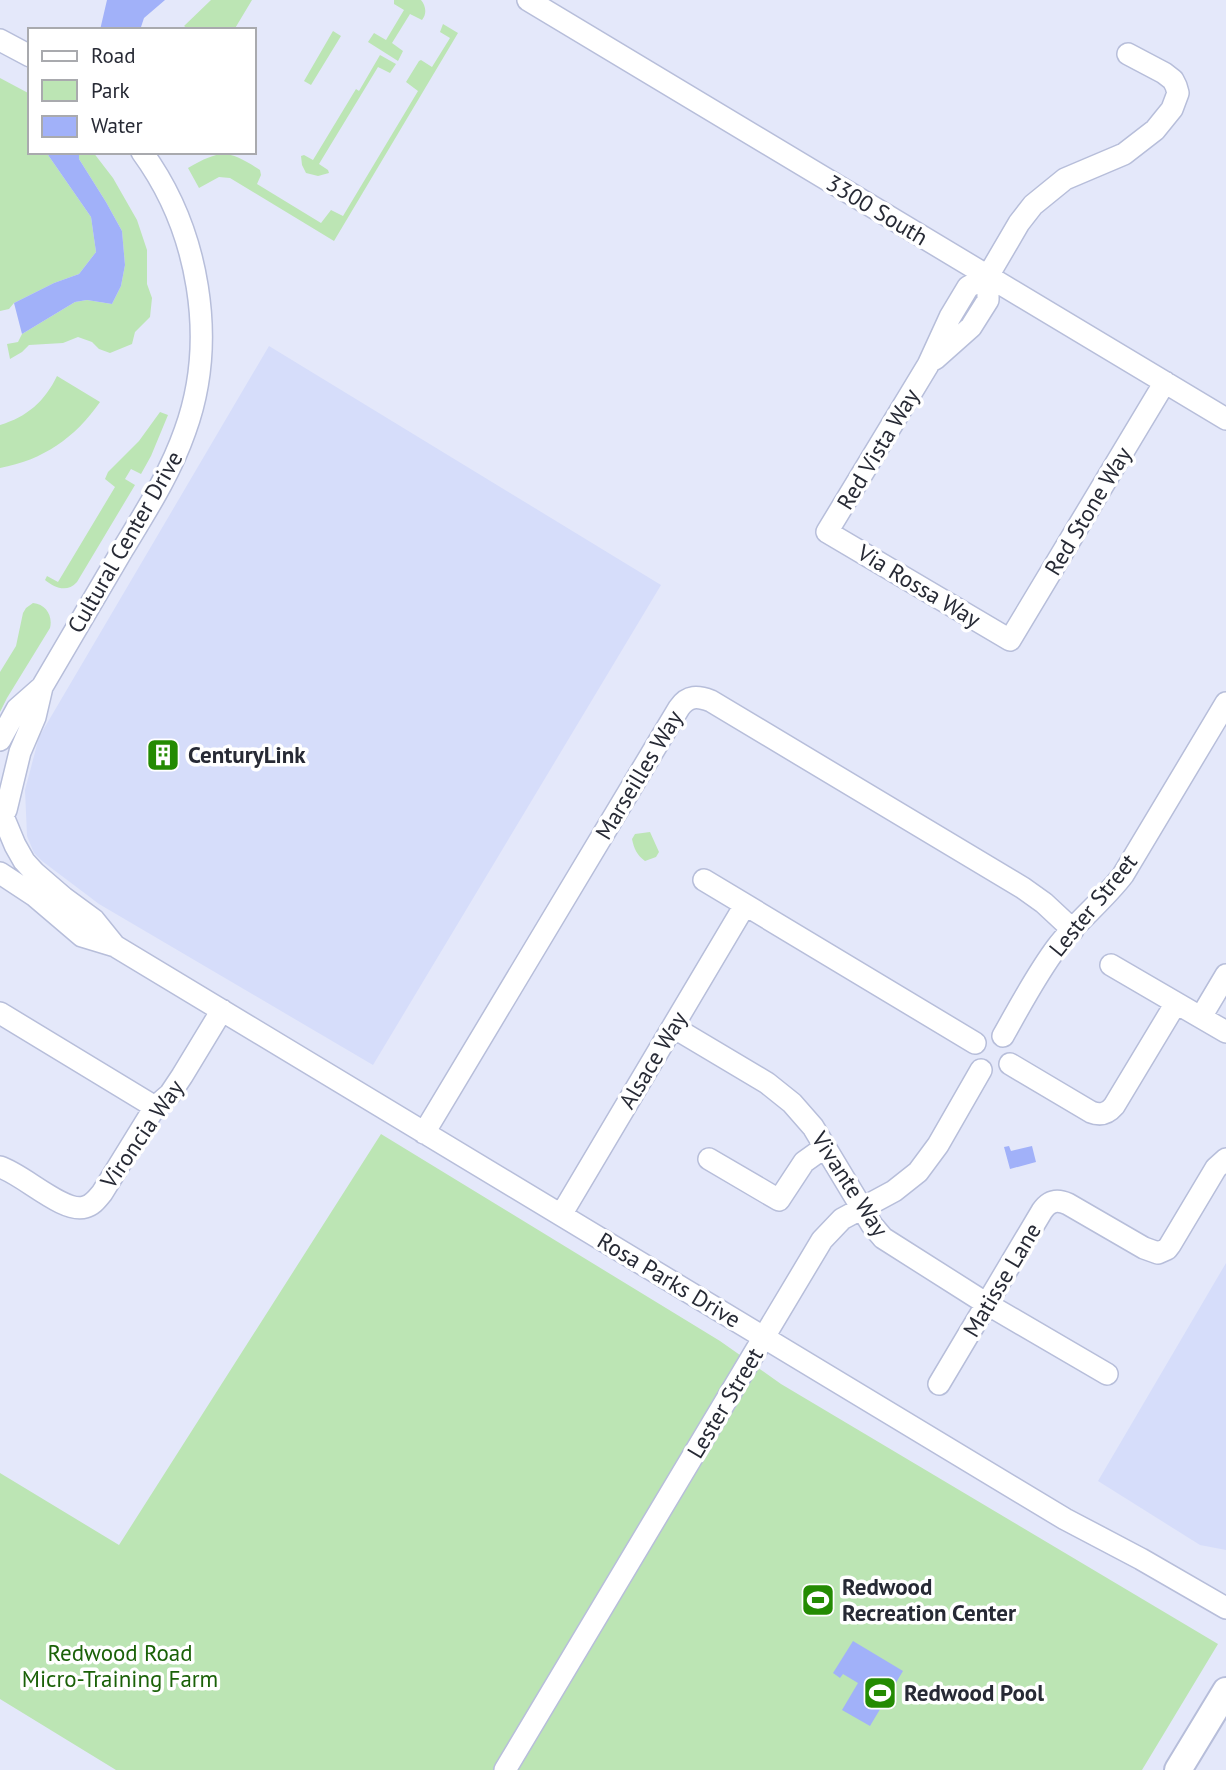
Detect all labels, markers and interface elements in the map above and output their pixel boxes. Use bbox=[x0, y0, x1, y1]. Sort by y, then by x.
legend bbox=[28, 28, 256, 154]
text: Road bbox=[91, 42, 135, 69]
text: Park bbox=[91, 77, 130, 104]
text: Water bbox=[91, 112, 143, 139]
street label: 3300 South bbox=[821, 168, 933, 251]
street label: Red Vista Way bbox=[830, 383, 925, 515]
street label: Red Stone Way bbox=[1038, 441, 1138, 580]
street label: Cultural Center Drive bbox=[61, 446, 188, 638]
street label: Via Rossa Way bbox=[852, 537, 986, 634]
street label: Marseilles Way bbox=[589, 705, 689, 845]
building icon: CenturyLink bbox=[144, 736, 182, 774]
place label: CenturyLink bbox=[188, 740, 306, 769]
street label: Lester Street bbox=[1042, 847, 1143, 962]
street label: Alsace Way bbox=[612, 1005, 693, 1114]
street label: Vironcia Way bbox=[93, 1074, 190, 1194]
street label: Vivante Way bbox=[805, 1125, 895, 1242]
street label: Matisse Lane bbox=[956, 1217, 1047, 1342]
street label: Rosa Parks Drive bbox=[592, 1225, 746, 1334]
street label: Lester Street bbox=[680, 1342, 769, 1463]
place label: Redwood Recreation Center bbox=[842, 1572, 1017, 1627]
sports icon: Redwood Recreation Center bbox=[799, 1581, 837, 1619]
park label: Redwood Road Micro-Training Farm bbox=[22, 1638, 218, 1693]
sports icon: Redwood Pool bbox=[861, 1674, 899, 1712]
place label: Redwood Pool bbox=[904, 1678, 1044, 1707]

